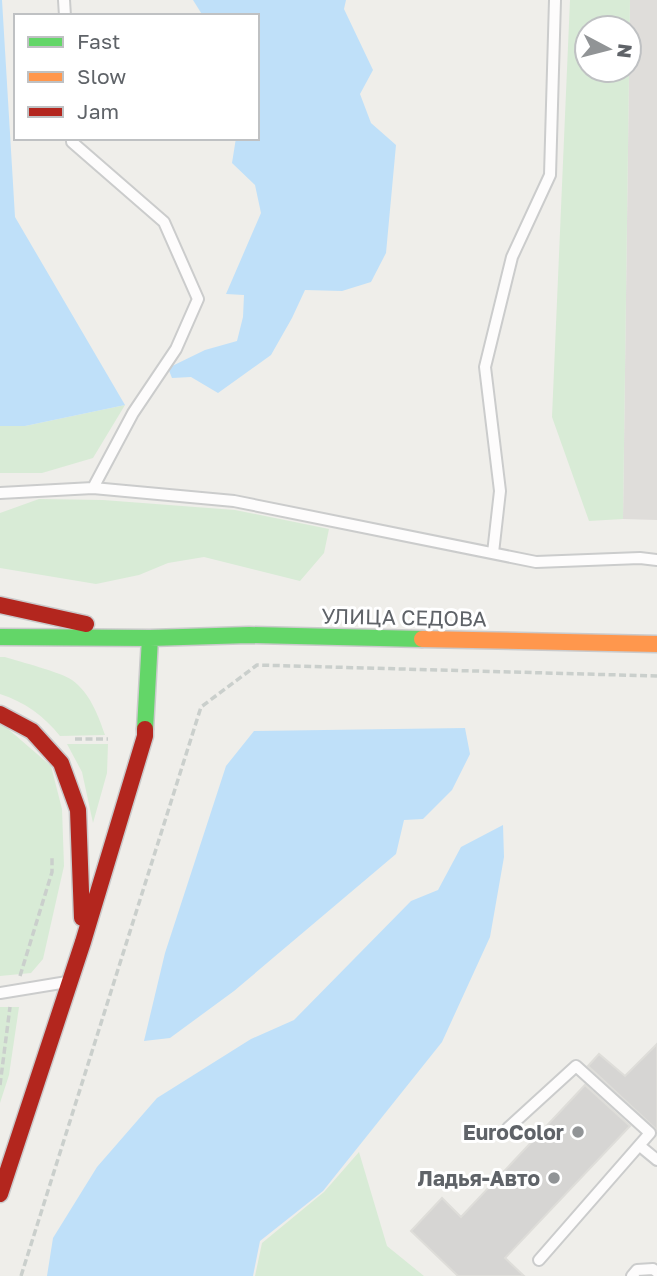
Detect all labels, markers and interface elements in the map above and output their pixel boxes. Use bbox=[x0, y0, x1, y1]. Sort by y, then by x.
legend bbox=[14, 14, 259, 140]
north arrow bbox=[573, 14, 643, 84]
text: Fast bbox=[77, 28, 120, 54]
text: N bbox=[613, 43, 638, 60]
text: Slow bbox=[77, 63, 126, 89]
text: Jam bbox=[77, 98, 119, 124]
street label: УЛИЦА СЕДОВА bbox=[321, 603, 487, 631]
place label: EuroColor bbox=[463, 1119, 564, 1145]
marker: EuroColor bbox=[570, 1124, 586, 1140]
place label: Ладья-Авто bbox=[417, 1165, 540, 1191]
marker: Ладья-Авто bbox=[546, 1170, 562, 1186]

